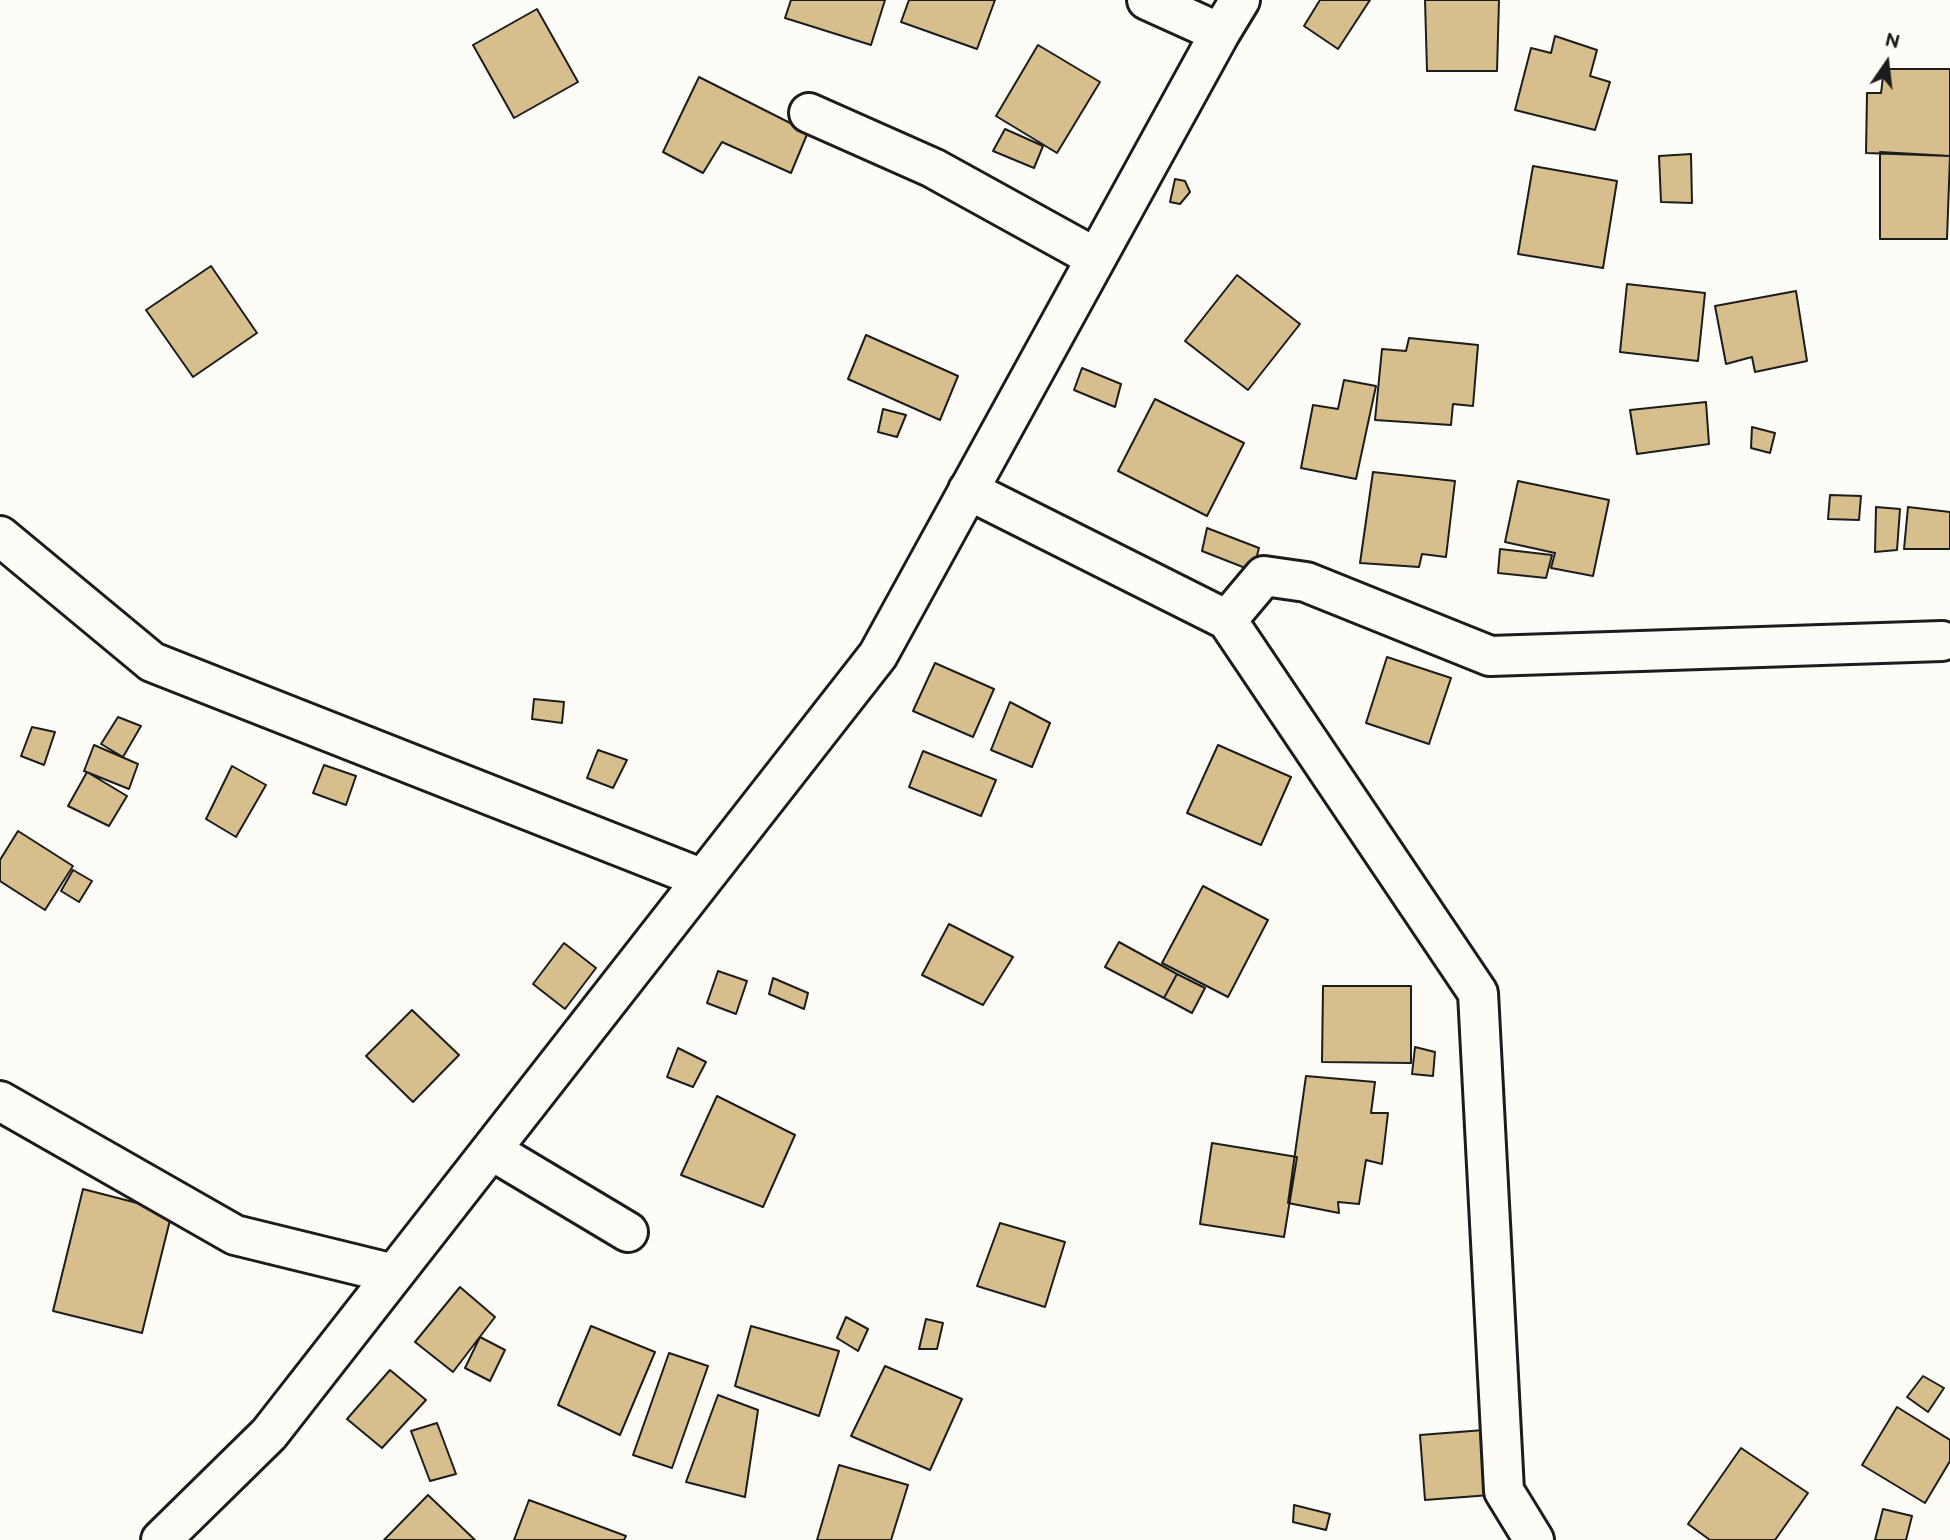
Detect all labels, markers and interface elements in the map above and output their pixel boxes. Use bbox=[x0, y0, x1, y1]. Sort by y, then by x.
north arrow bbox=[1852, 28, 1922, 98]
text: N bbox=[1882, 29, 1902, 55]

